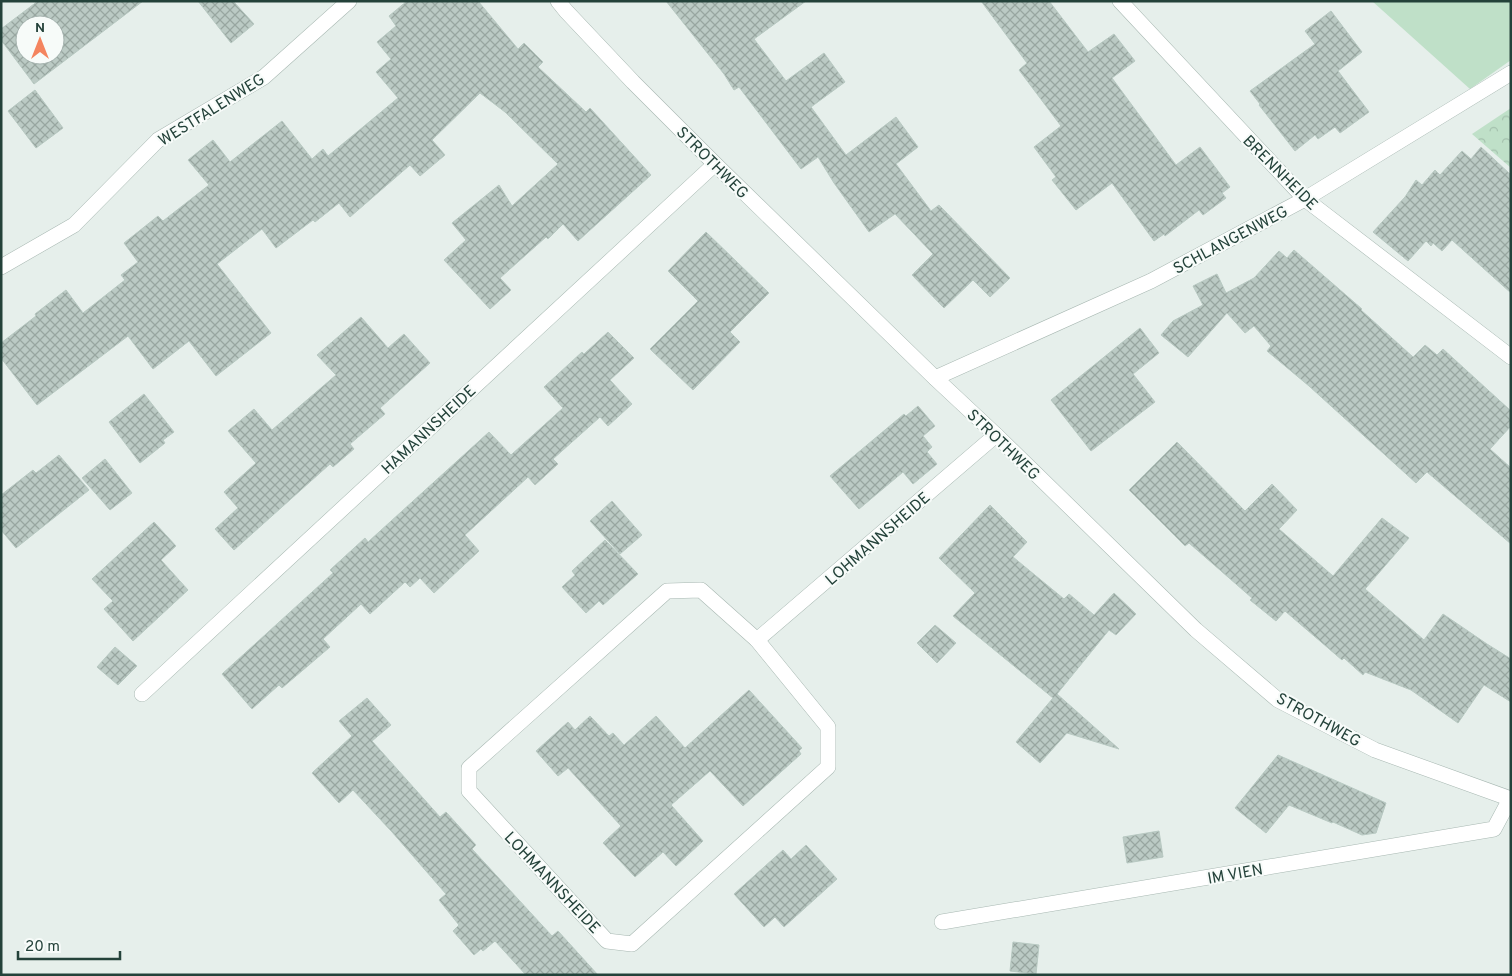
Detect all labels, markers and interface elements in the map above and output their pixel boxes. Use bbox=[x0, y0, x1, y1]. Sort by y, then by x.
north arrow bbox=[15, 15, 65, 65]
text: N bbox=[35, 20, 45, 37]
street label: WESTFALENWEG bbox=[155, 70, 269, 151]
street label: STROTHWEG bbox=[671, 123, 752, 204]
street label: BRENNHEIDE bbox=[1238, 131, 1322, 215]
street label: SCHLANGENWEG bbox=[1170, 202, 1292, 279]
street label: HAMANNSHEIDE bbox=[378, 381, 481, 479]
street label: STROTHWEG bbox=[962, 406, 1043, 485]
street label: LOHMANNSHEIDE bbox=[822, 489, 935, 591]
street label: STROTHWEG bbox=[1272, 689, 1364, 752]
street label: LOHMANNSHEIDE bbox=[499, 828, 604, 939]
street label: IM VIEN bbox=[1206, 860, 1265, 890]
scale bar bbox=[18, 928, 120, 960]
text: 20 m bbox=[25, 938, 60, 957]

